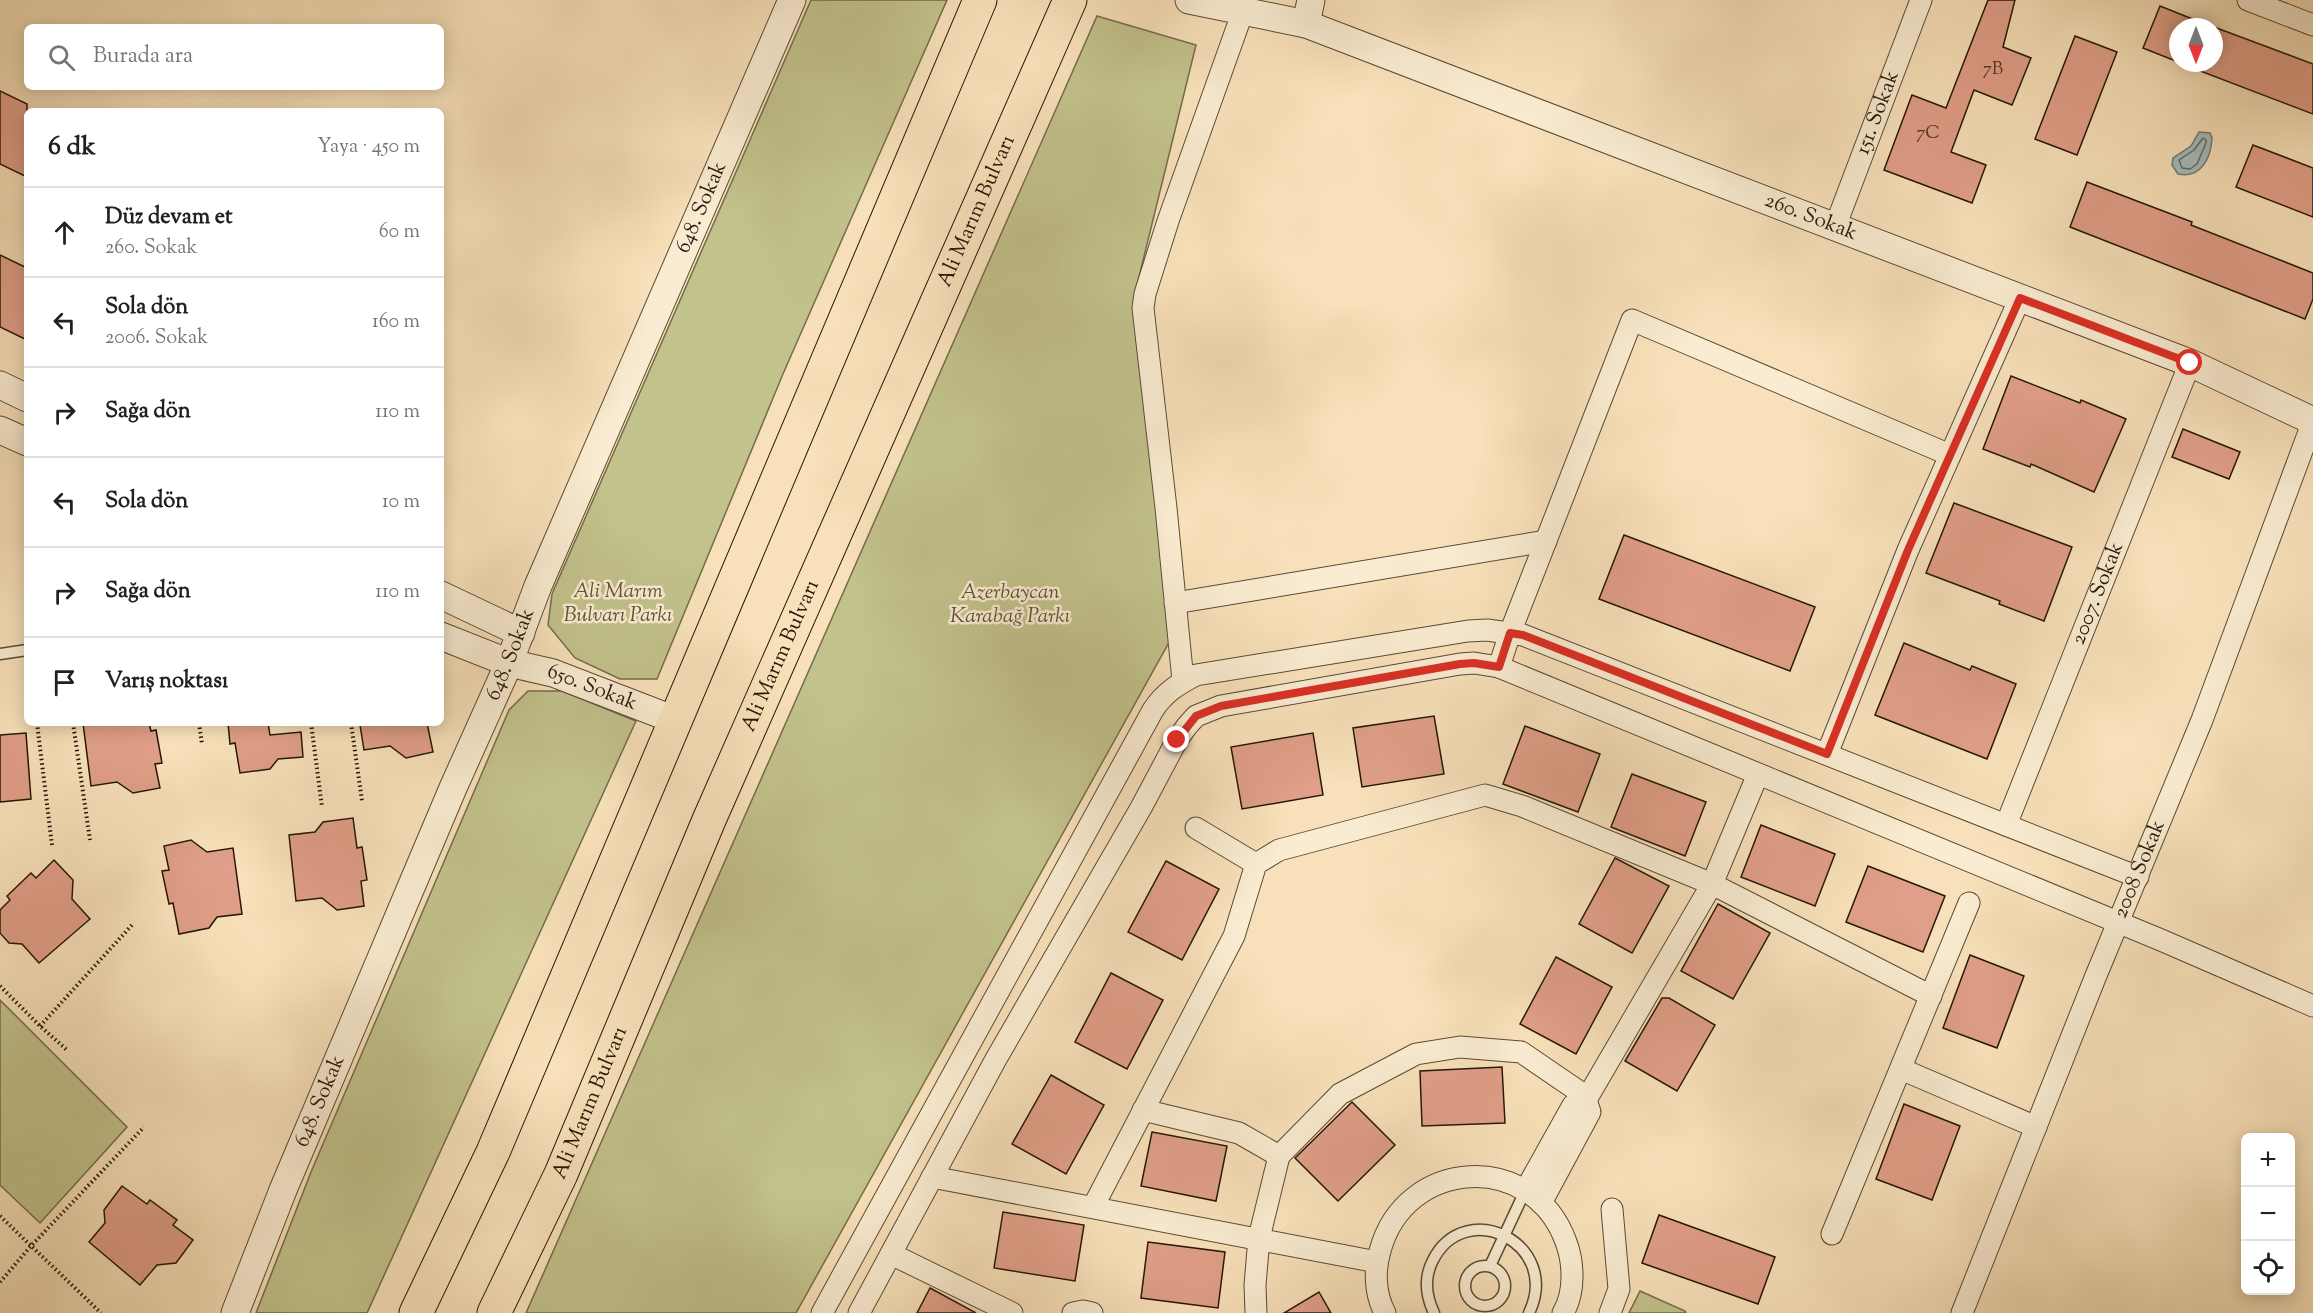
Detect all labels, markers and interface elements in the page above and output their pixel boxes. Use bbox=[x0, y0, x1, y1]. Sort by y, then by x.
north arrow bbox=[2169, 18, 2223, 72]
search box bbox=[24, 24, 444, 90]
icon: search bbox=[45, 41, 78, 74]
text: Burada ara bbox=[93, 41, 193, 73]
house number: 7B bbox=[1983, 57, 2003, 83]
street label: 151. Sokak bbox=[1849, 66, 1908, 159]
house number: 7C bbox=[1916, 121, 1940, 147]
text: 6 dk bbox=[48, 129, 96, 166]
street label: Ali Marım Bulvarı bbox=[930, 131, 1024, 292]
text: Yaya · 450 m bbox=[317, 133, 420, 162]
street label: 648. Sokak bbox=[669, 157, 735, 258]
street label: 260. Sokak bbox=[1760, 186, 1862, 249]
text: Düz devam et bbox=[105, 202, 232, 234]
icon: ahead bbox=[48, 216, 81, 249]
text: 60 m bbox=[379, 218, 420, 247]
text: 260. Sokak bbox=[105, 234, 197, 263]
text: Sola dön bbox=[105, 292, 188, 324]
icon: left bbox=[48, 306, 81, 339]
text: 160 m bbox=[372, 308, 420, 337]
text: 2006. Sokak bbox=[105, 324, 208, 353]
route start bbox=[2176, 349, 2202, 375]
icon: right bbox=[48, 396, 81, 429]
text: Sağa dön bbox=[105, 396, 191, 428]
text: 110 m bbox=[375, 398, 420, 427]
icon: left bbox=[48, 486, 81, 519]
text: Sola dön bbox=[105, 486, 188, 518]
text: 10 m bbox=[382, 488, 420, 517]
street label: 2007. Sokak bbox=[2064, 537, 2132, 649]
icon: right bbox=[48, 576, 81, 609]
text: Sağa dön bbox=[105, 576, 191, 608]
street label: Ali Marım Bulvarı bbox=[735, 576, 828, 737]
park label: Ali Marım Bulvarı Parkı bbox=[564, 577, 672, 631]
text: 110 m bbox=[375, 578, 420, 607]
park label: Azerbaycan Karabağ Parkı bbox=[950, 578, 1070, 632]
street label: 648. Sokak bbox=[479, 604, 543, 706]
street label: 650. Sokak bbox=[544, 657, 642, 719]
icon: arrive bbox=[48, 666, 81, 699]
text: Varış noktası bbox=[105, 666, 228, 698]
route end bbox=[1163, 726, 1189, 752]
street label: 2008 Sokak bbox=[2106, 815, 2174, 923]
street label: Ali Marım Bulvarı bbox=[545, 1022, 636, 1184]
street label: 648. Sokak bbox=[288, 1050, 353, 1152]
map controls bbox=[2241, 1133, 2295, 1295]
button: + bbox=[2241, 1133, 2295, 1187]
button: − bbox=[2241, 1187, 2295, 1241]
button: locate bbox=[2241, 1241, 2295, 1295]

